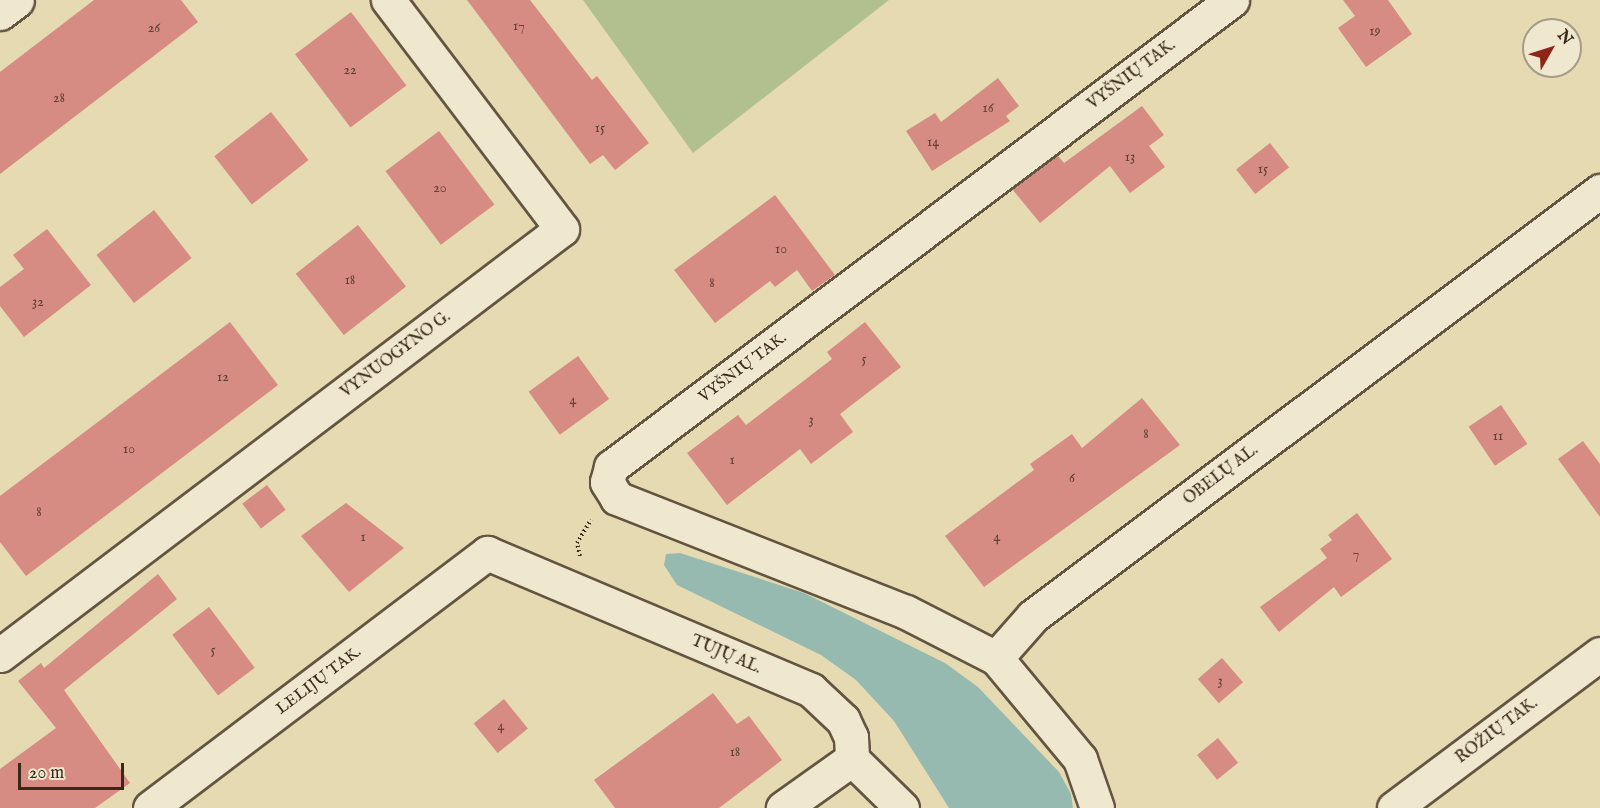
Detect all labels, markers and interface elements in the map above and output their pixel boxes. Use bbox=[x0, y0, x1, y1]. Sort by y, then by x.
house number: 17 bbox=[513, 18, 525, 34]
north arrow bbox=[1522, 18, 1582, 78]
house number: 26 bbox=[148, 20, 160, 36]
house number: 19 bbox=[1369, 23, 1381, 39]
text: N bbox=[1552, 26, 1577, 50]
street label: VYŠNIŲ TAK. bbox=[1084, 36, 1180, 114]
house number: 22 bbox=[343, 62, 357, 78]
house number: 28 bbox=[53, 90, 65, 106]
house number: 16 bbox=[982, 100, 994, 116]
house number: 15 bbox=[595, 120, 605, 136]
house number: 14 bbox=[927, 134, 939, 150]
house number: 13 bbox=[1125, 149, 1135, 165]
house number: 15 bbox=[1258, 161, 1268, 177]
house number: 20 bbox=[433, 180, 447, 196]
house number: 10 bbox=[775, 241, 787, 257]
house number: 18 bbox=[345, 272, 355, 288]
house number: 8 bbox=[709, 275, 715, 291]
house number: 32 bbox=[32, 294, 44, 310]
street label: VYNUOGYNO G. bbox=[337, 308, 455, 402]
street label: VYŠNIŲ TAK. bbox=[695, 329, 791, 407]
house number: 5 bbox=[861, 351, 867, 367]
house number: 12 bbox=[217, 369, 229, 385]
house number: 4 bbox=[570, 392, 576, 408]
house number: 3 bbox=[808, 412, 814, 428]
house number: 8 bbox=[1143, 426, 1149, 442]
house number: 11 bbox=[1493, 428, 1503, 444]
house number: 10 bbox=[123, 441, 135, 457]
street label: OBELŲ AL. bbox=[1180, 441, 1262, 509]
house number: 1 bbox=[729, 452, 735, 468]
house number: 6 bbox=[1069, 470, 1075, 486]
house number: 8 bbox=[36, 504, 42, 520]
house number: 1 bbox=[360, 529, 366, 545]
house number: 4 bbox=[994, 529, 1000, 545]
house number: 7 bbox=[1353, 546, 1359, 562]
street label: TUJŲ AL. bbox=[688, 632, 764, 678]
house number: 5 bbox=[210, 642, 216, 658]
street label: LELIJŲ TAK. bbox=[273, 643, 365, 719]
house number: 3 bbox=[1217, 673, 1223, 689]
street label: ROŽIŲ TAK. bbox=[1452, 694, 1542, 768]
house number: 4 bbox=[498, 718, 504, 734]
house number: 18 bbox=[730, 744, 740, 760]
scale bar bbox=[21, 751, 128, 789]
text: 20 m bbox=[29, 762, 64, 785]

